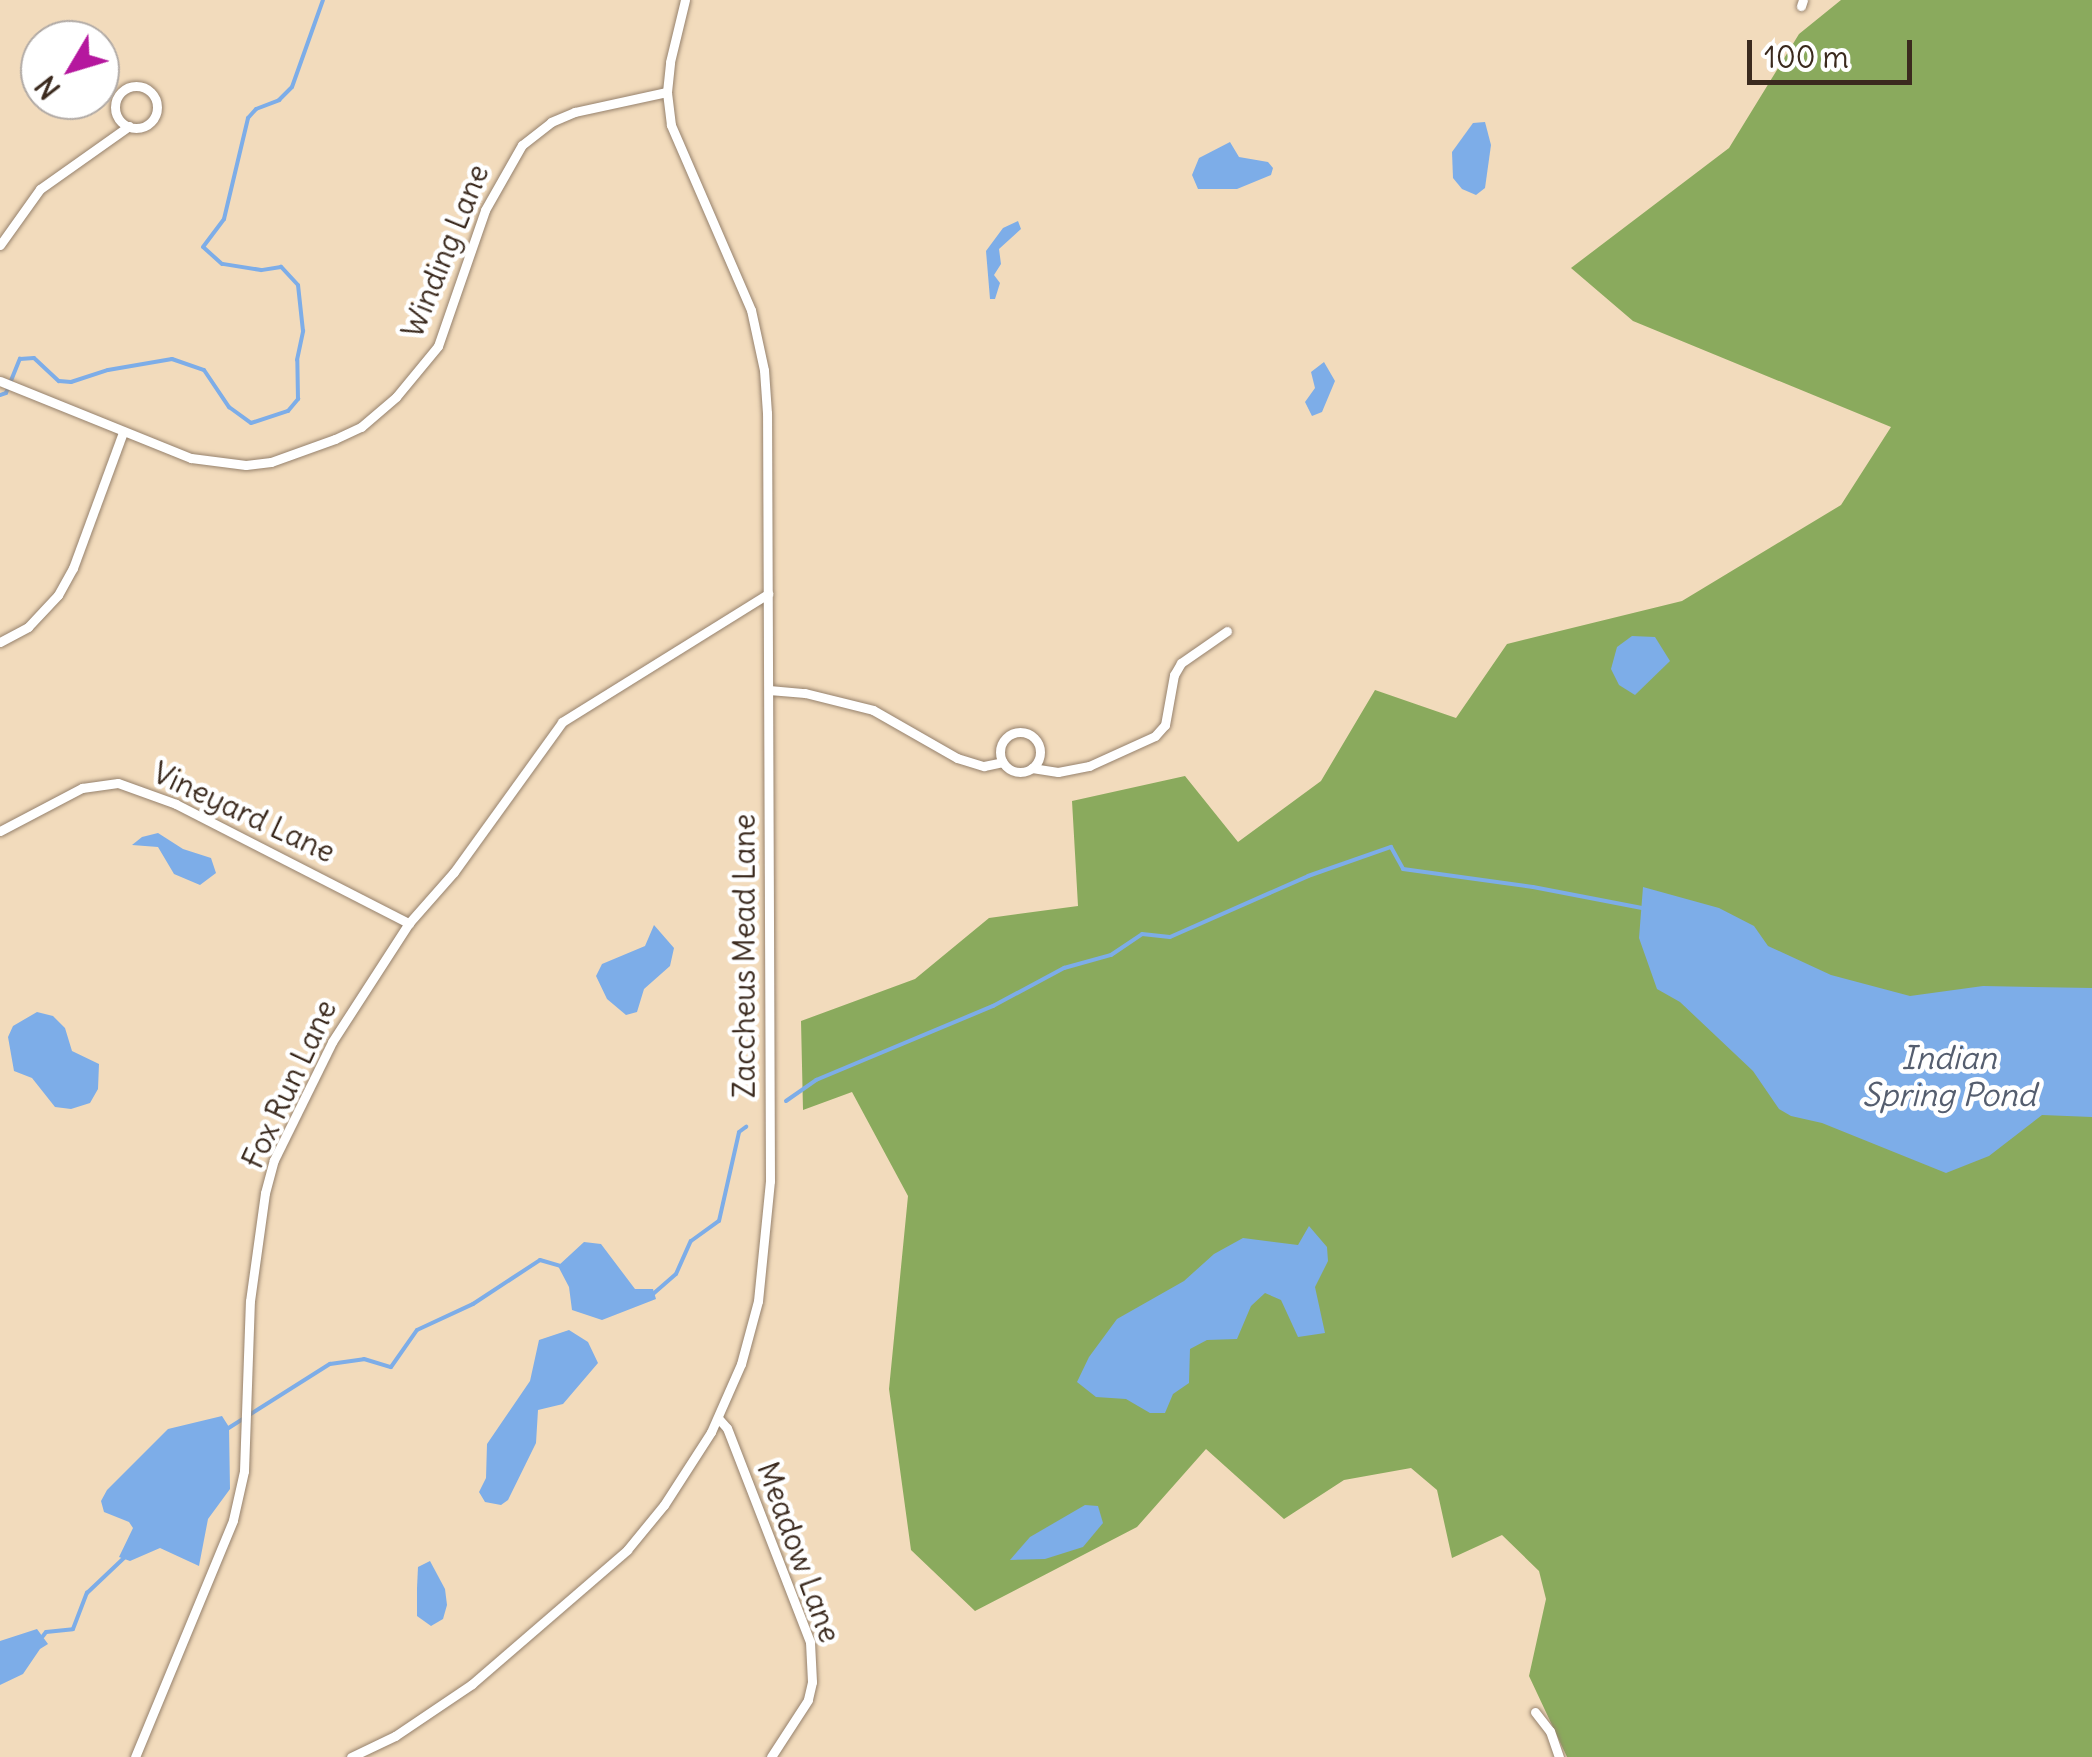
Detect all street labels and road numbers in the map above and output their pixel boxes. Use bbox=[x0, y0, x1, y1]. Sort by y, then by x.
street label: Winding Lane bbox=[394, 159, 496, 343]
street label: Vineyard Lane bbox=[147, 754, 341, 870]
street label: Zaccheus Mead Lane bbox=[726, 814, 762, 1098]
street label: Fox Run Lane bbox=[234, 994, 344, 1174]
street label: Meadow Lane bbox=[750, 1457, 848, 1647]

